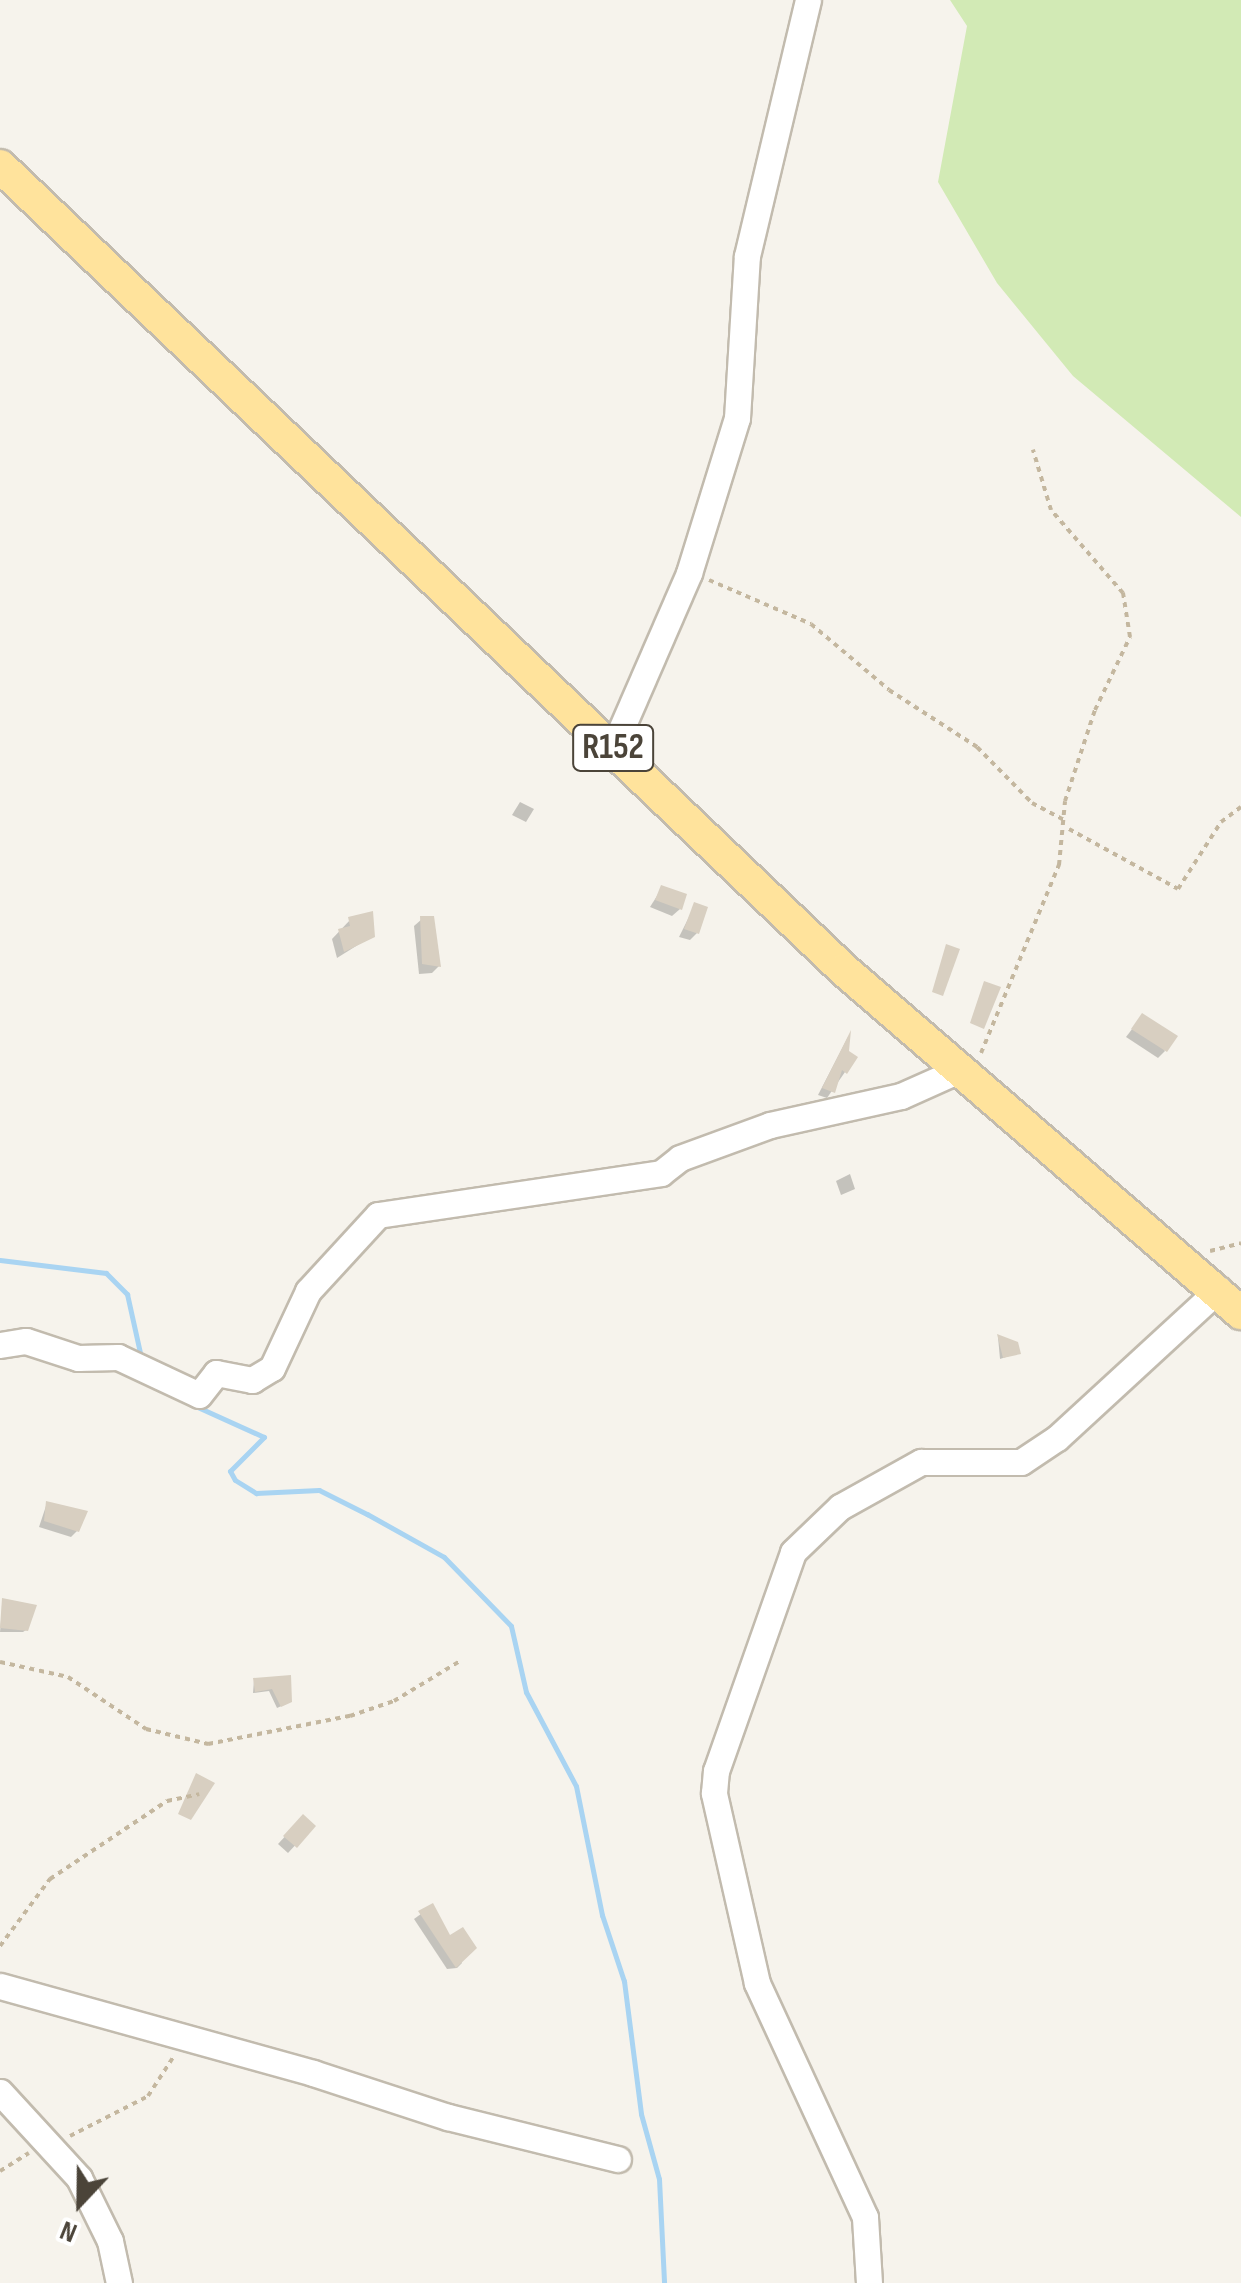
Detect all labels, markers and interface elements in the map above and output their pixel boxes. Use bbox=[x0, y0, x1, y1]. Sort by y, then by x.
road number: R152 bbox=[570, 718, 656, 778]
north arrow bbox=[30, 2153, 130, 2253]
text: N bbox=[55, 2213, 82, 2249]

